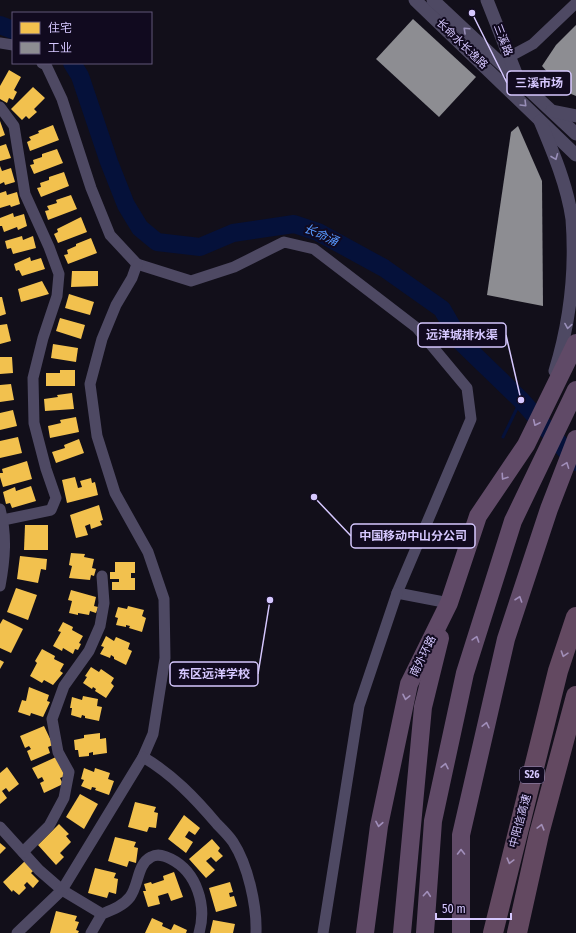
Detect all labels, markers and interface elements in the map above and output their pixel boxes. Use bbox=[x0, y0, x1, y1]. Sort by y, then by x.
legend bbox=[12, 12, 152, 64]
street label: 长命水长逸路 bbox=[434, 16, 490, 72]
text: 住宅 bbox=[48, 21, 72, 35]
street label: 三溪路 bbox=[491, 22, 515, 58]
one-way arrow bbox=[463, 28, 471, 35]
text: 工业 bbox=[48, 41, 72, 55]
callout: 三溪市场 bbox=[507, 71, 571, 95]
text: 三溪市场 bbox=[515, 76, 563, 90]
one-way arrow bbox=[519, 100, 527, 107]
one-way arrow bbox=[551, 153, 559, 160]
water label: 长命涌 bbox=[302, 221, 342, 250]
callout: 远洋城排水渠 bbox=[418, 323, 506, 347]
one-way arrow bbox=[564, 323, 573, 329]
text: 远洋城排水渠 bbox=[426, 328, 498, 342]
one-way arrow bbox=[533, 419, 541, 426]
one-way arrow bbox=[562, 461, 570, 468]
one-way arrow bbox=[501, 473, 509, 480]
callout: 中国移动中山分公司 bbox=[351, 524, 475, 548]
text: 中国移动中山分公司 bbox=[359, 529, 467, 543]
one-way arrow bbox=[514, 596, 523, 603]
street label: 南外环路 bbox=[408, 633, 438, 679]
one-way arrow bbox=[471, 636, 480, 643]
one-way arrow bbox=[560, 651, 569, 658]
callout: 东区远洋学校 bbox=[170, 662, 258, 686]
text: 东区远洋学校 bbox=[178, 667, 250, 681]
one-way arrow bbox=[403, 694, 411, 700]
one-way arrow bbox=[482, 722, 490, 728]
one-way arrow bbox=[441, 762, 449, 769]
road number: S26 bbox=[520, 767, 544, 783]
street label: 中阳信高速 bbox=[507, 793, 533, 849]
one-way arrow bbox=[376, 821, 384, 827]
one-way arrow bbox=[536, 824, 545, 831]
one-way arrow bbox=[457, 849, 465, 855]
one-way arrow bbox=[506, 858, 515, 865]
one-way arrow bbox=[423, 891, 432, 897]
scale bar bbox=[436, 895, 511, 921]
text: 50 m bbox=[442, 902, 466, 916]

